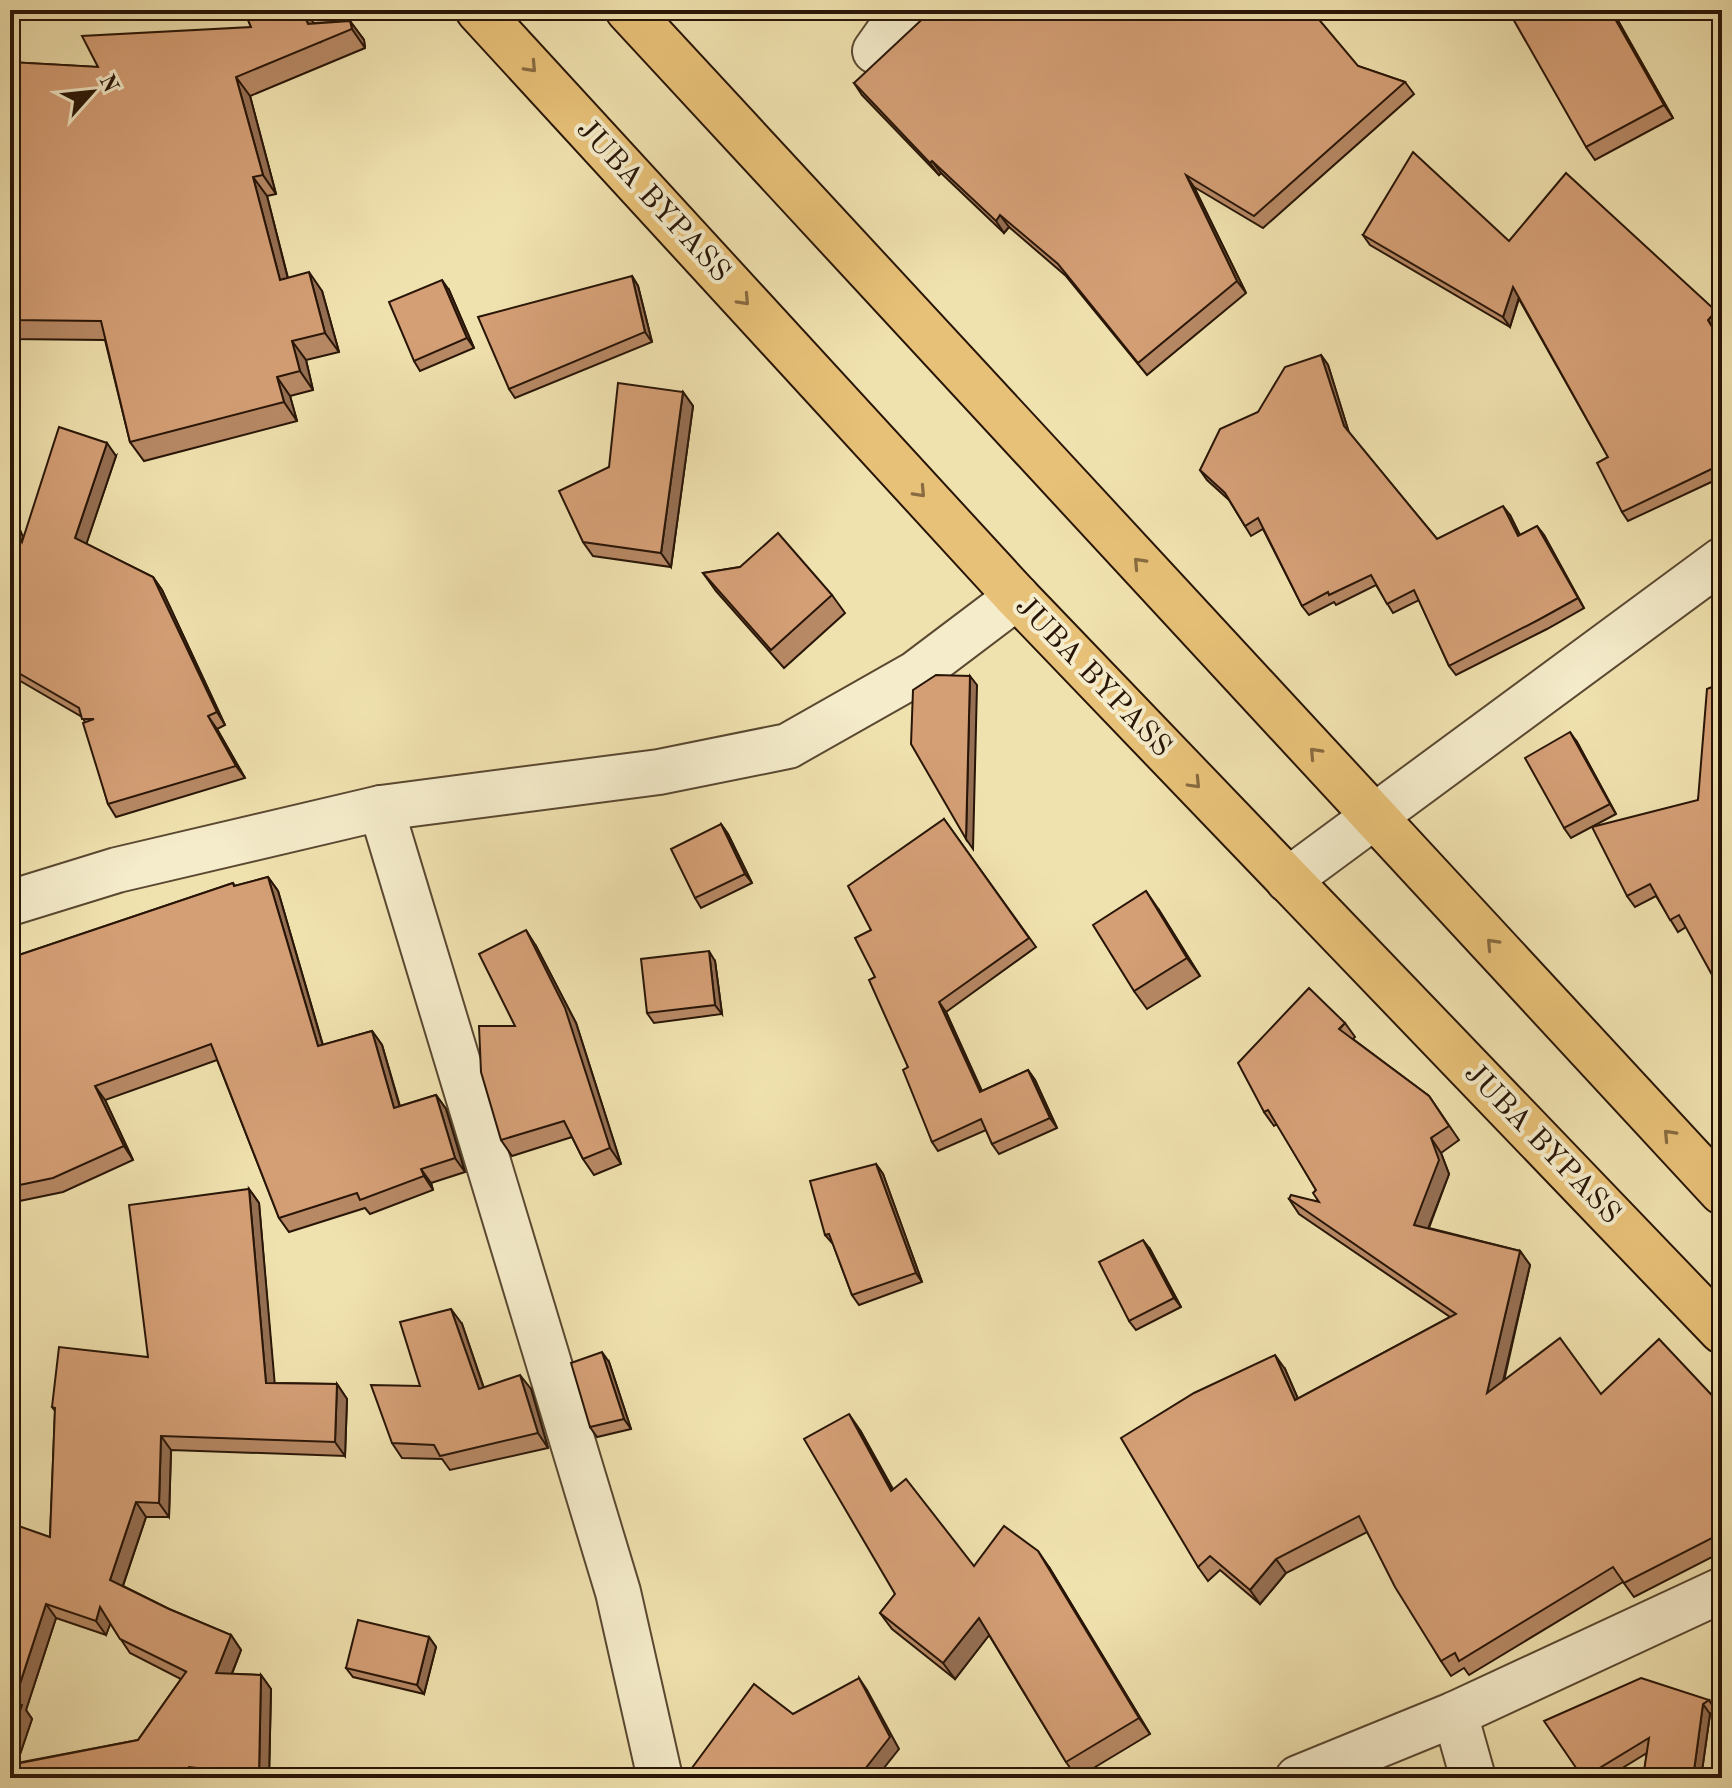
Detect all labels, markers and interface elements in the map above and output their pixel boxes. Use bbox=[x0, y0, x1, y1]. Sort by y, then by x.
north arrow bbox=[52, 52, 132, 132]
one-way arrow bbox=[521, 58, 535, 73]
text: N bbox=[94, 71, 122, 96]
street label: JUBA BYPASS bbox=[570, 114, 736, 288]
one-way arrow bbox=[735, 291, 749, 306]
one-way arrow bbox=[911, 483, 926, 497]
one-way arrow bbox=[1134, 557, 1148, 572]
street label: JUBA BYPASS bbox=[1009, 591, 1177, 763]
one-way arrow bbox=[1311, 748, 1325, 763]
one-way arrow bbox=[1185, 774, 1200, 788]
one-way arrow bbox=[1487, 939, 1502, 953]
street label: JUBA BYPASS bbox=[1458, 1058, 1626, 1230]
one-way arrow bbox=[1664, 1129, 1678, 1144]

